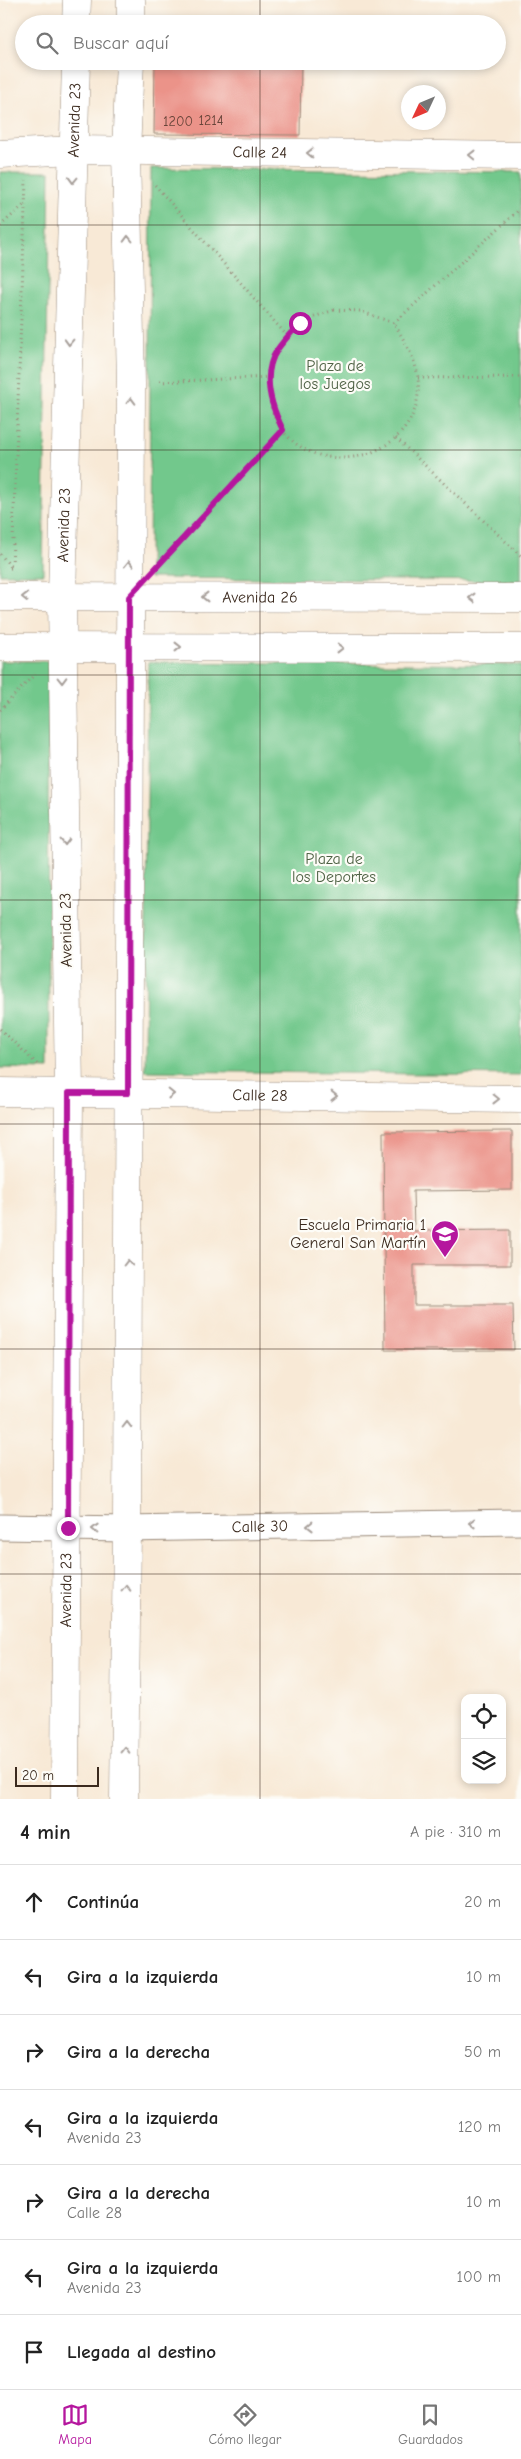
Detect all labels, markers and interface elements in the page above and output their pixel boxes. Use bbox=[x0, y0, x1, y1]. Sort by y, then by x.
search box bbox=[15, 15, 506, 70]
icon: search bbox=[33, 29, 61, 57]
text: Buscar aquí bbox=[73, 32, 169, 54]
street label: Avenida 23 bbox=[64, 83, 84, 158]
north arrow bbox=[401, 85, 446, 130]
house number: 1214 bbox=[198, 112, 224, 129]
house number: 1200 bbox=[163, 113, 193, 130]
street label: Calle 24 bbox=[232, 143, 287, 162]
one-way arrow bbox=[306, 148, 314, 159]
one-way arrow bbox=[468, 150, 476, 160]
one-way arrow bbox=[68, 176, 78, 184]
one-way arrow bbox=[123, 234, 133, 242]
route start bbox=[289, 312, 312, 335]
one-way arrow bbox=[63, 339, 74, 347]
park label: Plaza de los Juegos bbox=[300, 357, 371, 393]
one-way arrow bbox=[126, 397, 136, 404]
street label: Avenida 23 bbox=[54, 487, 74, 563]
one-way arrow bbox=[124, 559, 134, 567]
street label: Avenida 26 bbox=[222, 588, 298, 607]
one-way arrow bbox=[21, 592, 28, 602]
one-way arrow bbox=[201, 592, 208, 602]
one-way arrow bbox=[468, 593, 476, 603]
one-way arrow bbox=[174, 642, 182, 653]
one-way arrow bbox=[336, 643, 344, 653]
one-way arrow bbox=[57, 676, 67, 684]
one-way arrow bbox=[60, 839, 70, 847]
park label: Plaza de los Deportes bbox=[292, 850, 376, 886]
street label: Avenida 23 bbox=[56, 892, 76, 968]
street label: Calle 28 bbox=[232, 1086, 288, 1105]
one-way arrow bbox=[168, 1089, 175, 1099]
one-way arrow bbox=[330, 1091, 338, 1101]
one-way arrow bbox=[492, 1094, 500, 1104]
place label: Escuela Primaria 1 General San Martín bbox=[290, 1216, 426, 1252]
school or university icon: Escuela Primaria 1 General San Martín bbox=[430, 1219, 460, 1258]
one-way arrow bbox=[123, 1259, 133, 1266]
one-way arrow bbox=[122, 1421, 132, 1429]
route end bbox=[57, 1517, 80, 1540]
street label: Calle 30 bbox=[232, 1517, 288, 1536]
one-way arrow bbox=[468, 1518, 476, 1528]
one-way arrow bbox=[306, 1521, 314, 1531]
one-way arrow bbox=[91, 1524, 98, 1534]
street label: Avenida 23 bbox=[57, 1553, 75, 1627]
one-way arrow bbox=[121, 1584, 132, 1592]
map controls bbox=[461, 1694, 506, 1784]
button: locate bbox=[461, 1694, 506, 1739]
button: layers bbox=[461, 1739, 506, 1784]
one-way arrow bbox=[119, 1746, 130, 1754]
scale bar bbox=[15, 1764, 99, 1787]
text: 20 m bbox=[22, 1767, 54, 1784]
text: 4 min bbox=[20, 1820, 71, 1844]
text: A pie · 310 m bbox=[410, 1823, 501, 1841]
icon: ahead bbox=[20, 1888, 48, 1916]
text: Continúa bbox=[67, 1891, 139, 1913]
text: 20 m bbox=[464, 1893, 501, 1911]
icon: left bbox=[20, 1963, 48, 1991]
text: Gira a la izquierda bbox=[67, 1966, 218, 1988]
text: 10 m bbox=[466, 1968, 501, 1986]
icon: right bbox=[20, 2038, 48, 2066]
text: Gira a la derecha bbox=[67, 2041, 210, 2063]
text: 50 m bbox=[464, 2043, 501, 2061]
text: Gira a la izquierda bbox=[67, 2107, 218, 2129]
icon: left bbox=[20, 2113, 48, 2141]
text: 120 m bbox=[458, 2118, 501, 2136]
text: Avenida 23 bbox=[67, 2129, 142, 2147]
text: Gira a la derecha bbox=[67, 2182, 210, 2204]
icon: right bbox=[20, 2188, 48, 2216]
text: 10 m bbox=[466, 2193, 501, 2211]
text: Calle 28 bbox=[67, 2204, 122, 2222]
text: Gira a la izquierda bbox=[67, 2257, 218, 2279]
icon: left bbox=[20, 2263, 48, 2291]
text: 100 m bbox=[457, 2268, 501, 2286]
text: Avenida 23 bbox=[67, 2279, 142, 2297]
icon: arrive bbox=[20, 2338, 48, 2366]
text: Llegada al destino bbox=[67, 2341, 216, 2363]
tab: Mapa bbox=[58, 2401, 92, 2448]
tab: Cómo llegar bbox=[208, 2401, 281, 2448]
tab: Guardados bbox=[398, 2401, 463, 2448]

